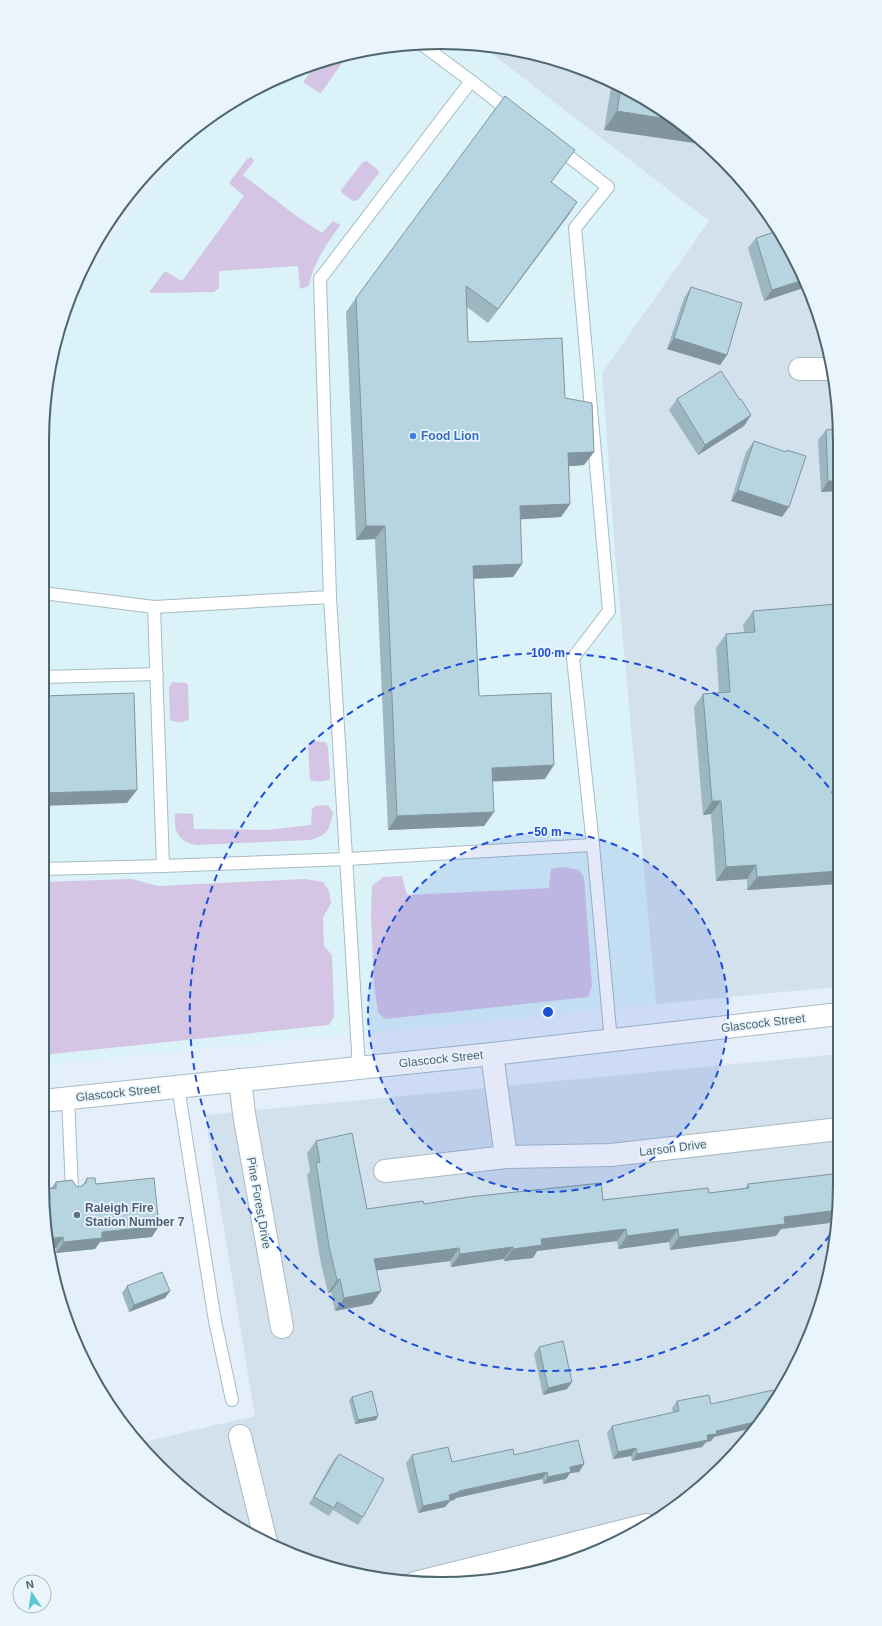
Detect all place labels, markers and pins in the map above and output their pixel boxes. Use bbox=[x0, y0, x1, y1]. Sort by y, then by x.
place label: Food Lion bbox=[421, 429, 479, 443]
marker: Food Lion bbox=[408, 431, 418, 441]
centre of rings bbox=[541, 1005, 555, 1019]
place label: Raleigh Fire Station Number 7 bbox=[85, 1201, 185, 1229]
marker: Raleigh Fire Station Number 7 bbox=[72, 1210, 82, 1220]

